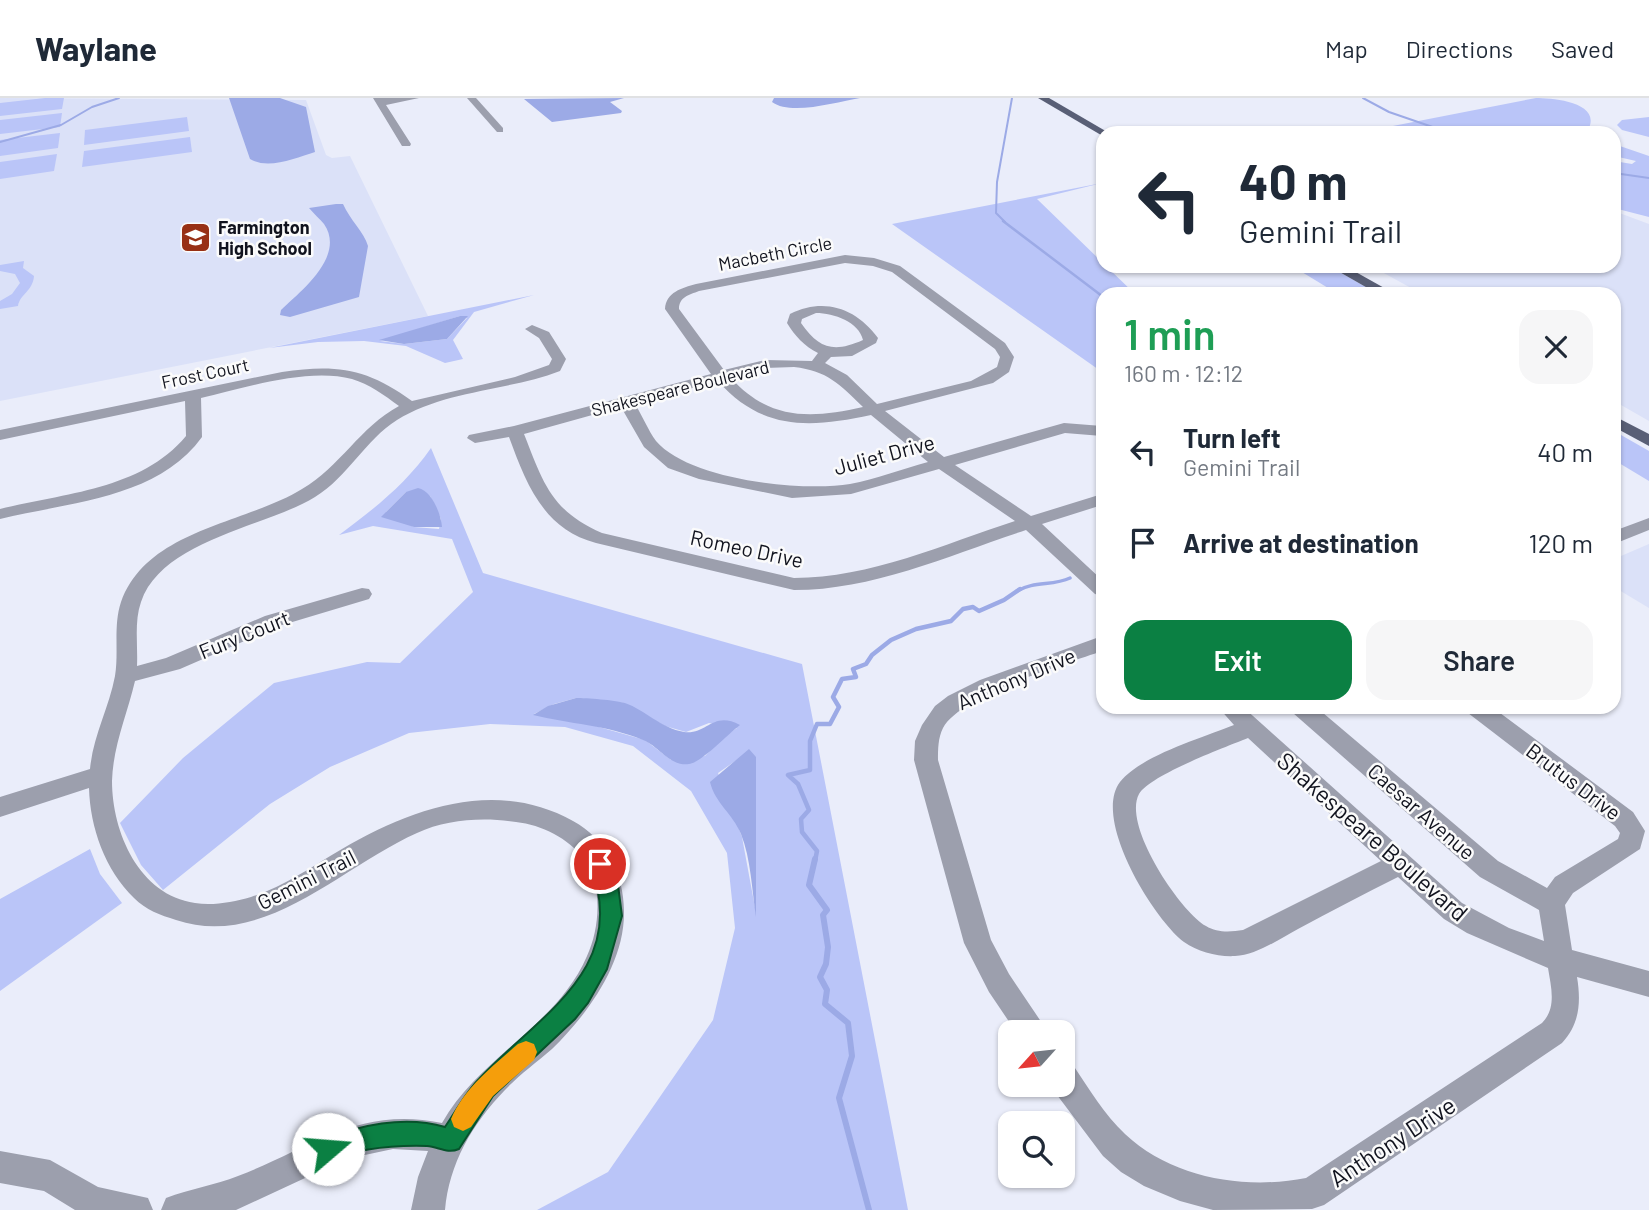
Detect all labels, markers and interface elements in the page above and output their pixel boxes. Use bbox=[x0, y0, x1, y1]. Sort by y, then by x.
text: Waylane bbox=[35, 28, 157, 68]
text: Map bbox=[1325, 34, 1368, 63]
text: Directions bbox=[1406, 34, 1513, 63]
text: Saved bbox=[1551, 34, 1614, 63]
text: 40 m bbox=[1239, 151, 1347, 210]
icon: left bbox=[1124, 154, 1215, 245]
text: Gemini Trail bbox=[1239, 211, 1402, 249]
place label: Farmington High School bbox=[218, 216, 312, 259]
school or university icon: Farmington High School bbox=[178, 220, 212, 254]
street label: Macbeth Circle bbox=[716, 231, 834, 275]
text: 1 min bbox=[1124, 308, 1216, 358]
button: close bbox=[1519, 310, 1593, 384]
street label: Frost Court bbox=[159, 353, 251, 393]
street label: Shakespeare Boulevard bbox=[589, 355, 771, 421]
text: 160 m · 12:12 bbox=[1124, 359, 1243, 387]
text: Turn left bbox=[1183, 422, 1281, 453]
street label: Juliet Drive bbox=[831, 429, 937, 479]
icon: left bbox=[1124, 433, 1162, 471]
text: 40 m bbox=[1537, 436, 1593, 467]
text: Gemini Trail bbox=[1183, 453, 1300, 481]
street label: Romeo Drive bbox=[688, 524, 806, 572]
icon: arrive bbox=[1124, 524, 1162, 562]
text: Arrive at destination bbox=[1183, 527, 1419, 558]
text: 120 m bbox=[1529, 527, 1593, 558]
street label: Fury Court bbox=[195, 604, 293, 664]
button: Exit bbox=[1124, 620, 1352, 700]
button: Share bbox=[1366, 620, 1593, 700]
street label: Anthony Drive bbox=[953, 642, 1079, 714]
street label: Brutus Drive bbox=[1522, 737, 1626, 825]
street label: Shakespeare Boulevard bbox=[1272, 745, 1474, 927]
street label: Caesar Avenue bbox=[1363, 758, 1481, 864]
pin bbox=[570, 834, 630, 894]
street label: Gemini Trail bbox=[253, 844, 359, 914]
icon: arrive bbox=[581, 845, 619, 883]
north arrow bbox=[998, 1020, 1074, 1097]
map controls bbox=[998, 1020, 1075, 1188]
street label: Anthony Drive bbox=[1324, 1090, 1460, 1192]
button: search bbox=[998, 1111, 1075, 1188]
position arrow bbox=[291, 1112, 365, 1186]

